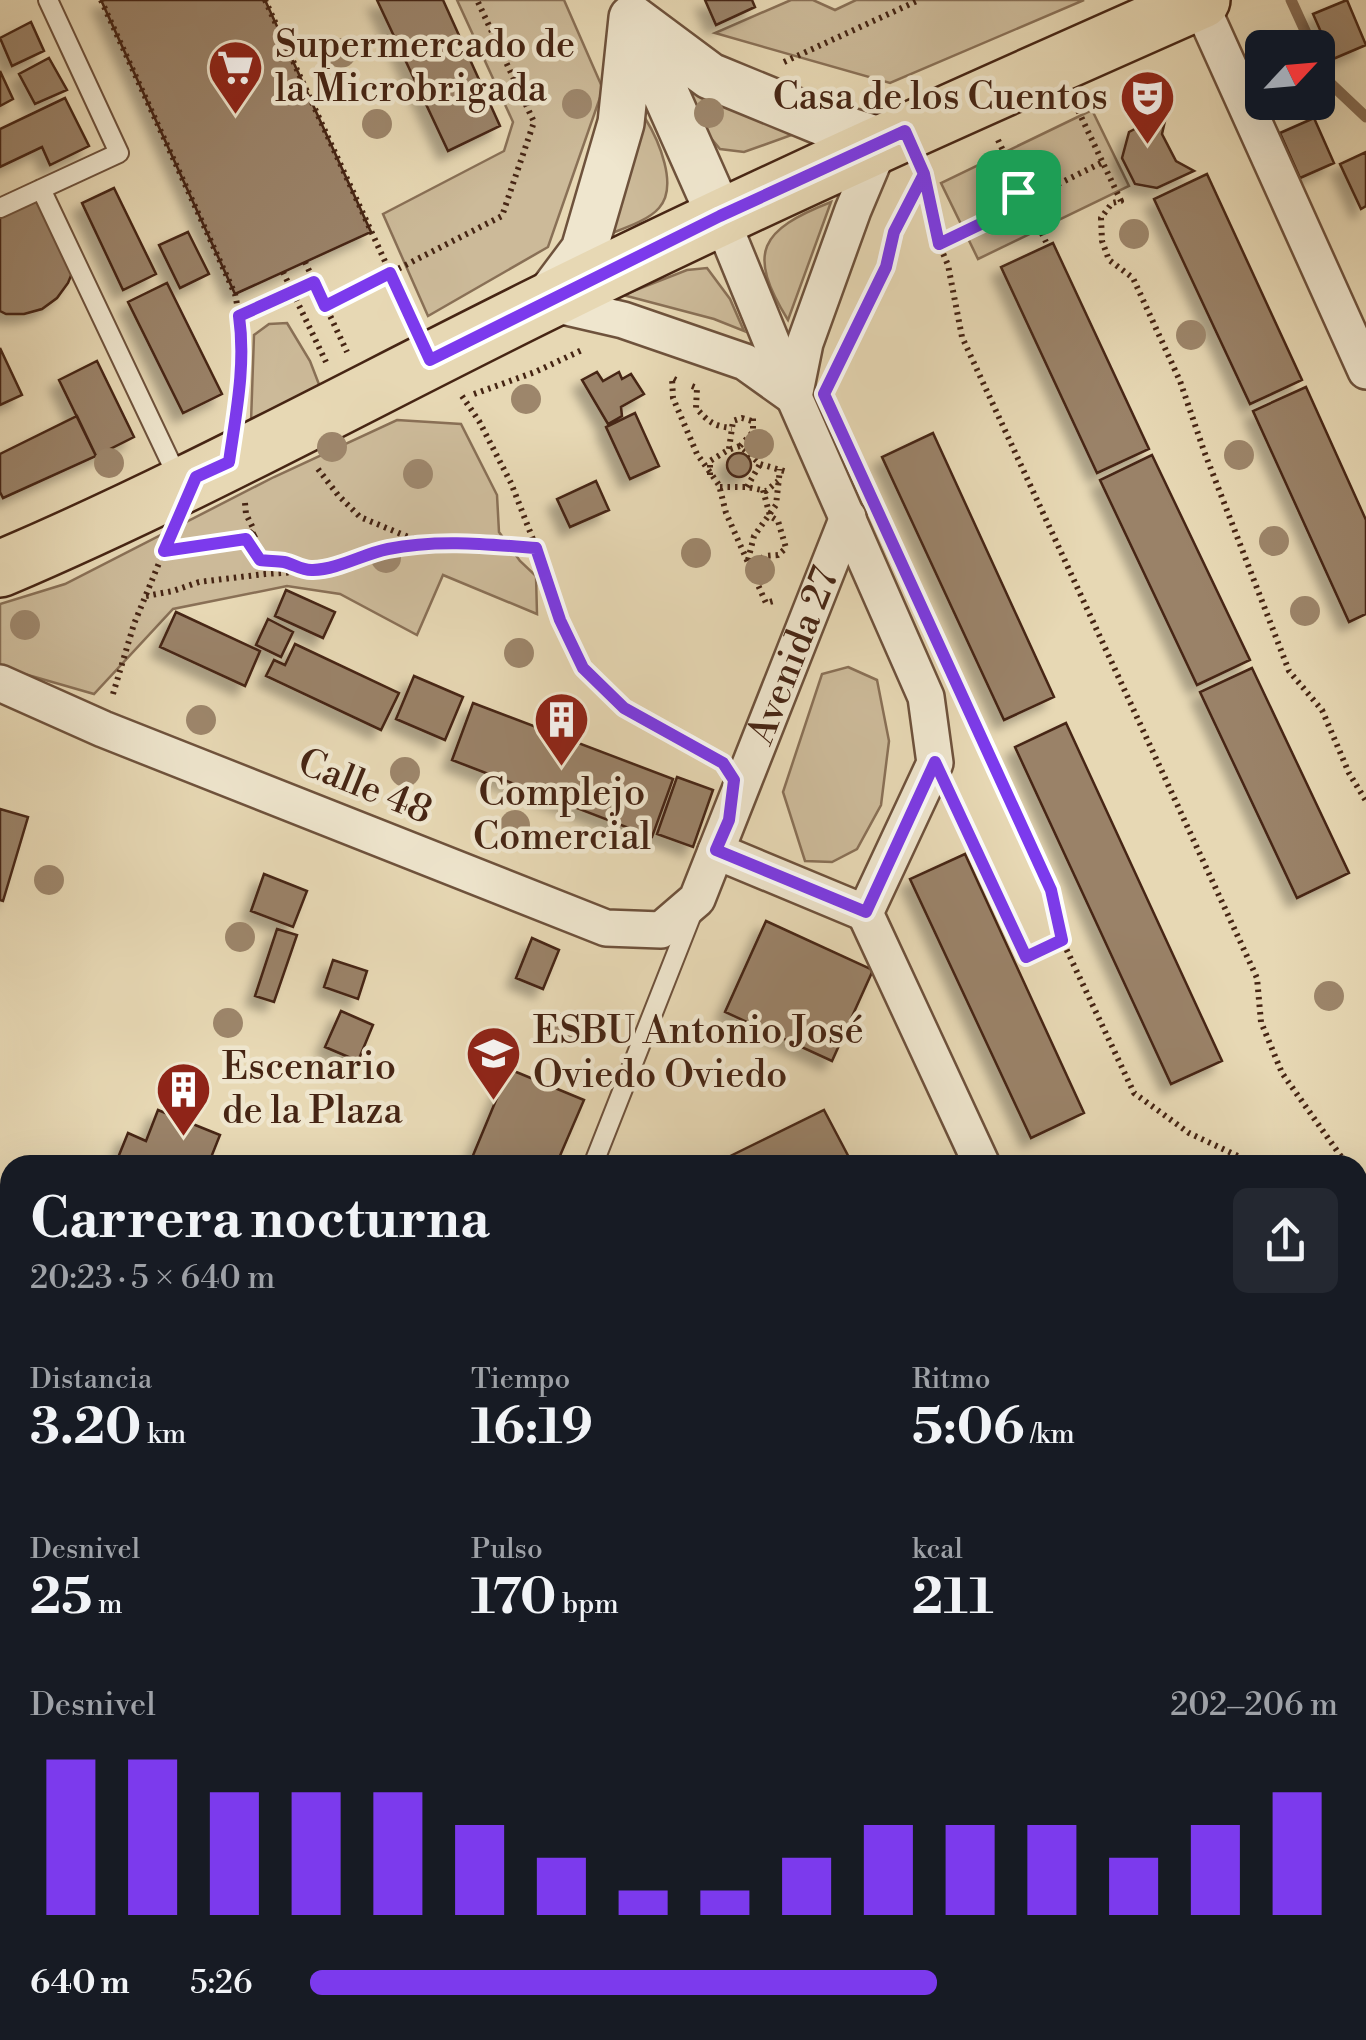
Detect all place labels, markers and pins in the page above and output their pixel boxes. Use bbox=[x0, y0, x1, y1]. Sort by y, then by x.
place label: Supermercado de la Microbrigada bbox=[275, 22, 575, 113]
supermarket icon: Supermercado de la Microbrigada bbox=[206, 37, 266, 116]
theatre icon: Casa de los Cuentos bbox=[1117, 67, 1177, 146]
place label: Casa de los Cuentos bbox=[773, 74, 1108, 121]
pin bbox=[976, 150, 1061, 235]
building icon: Complejo Comercial bbox=[532, 690, 592, 769]
place label: Complejo Comercial bbox=[473, 770, 651, 861]
place label: ESBU Antonio José Oviedo Oviedo bbox=[533, 1008, 864, 1099]
school or university icon: ESBU Antonio José Oviedo Oviedo bbox=[464, 1023, 524, 1102]
place label: Escenario de la Plaza bbox=[222, 1044, 404, 1135]
building icon: Escenario de la Plaza bbox=[153, 1059, 213, 1138]

